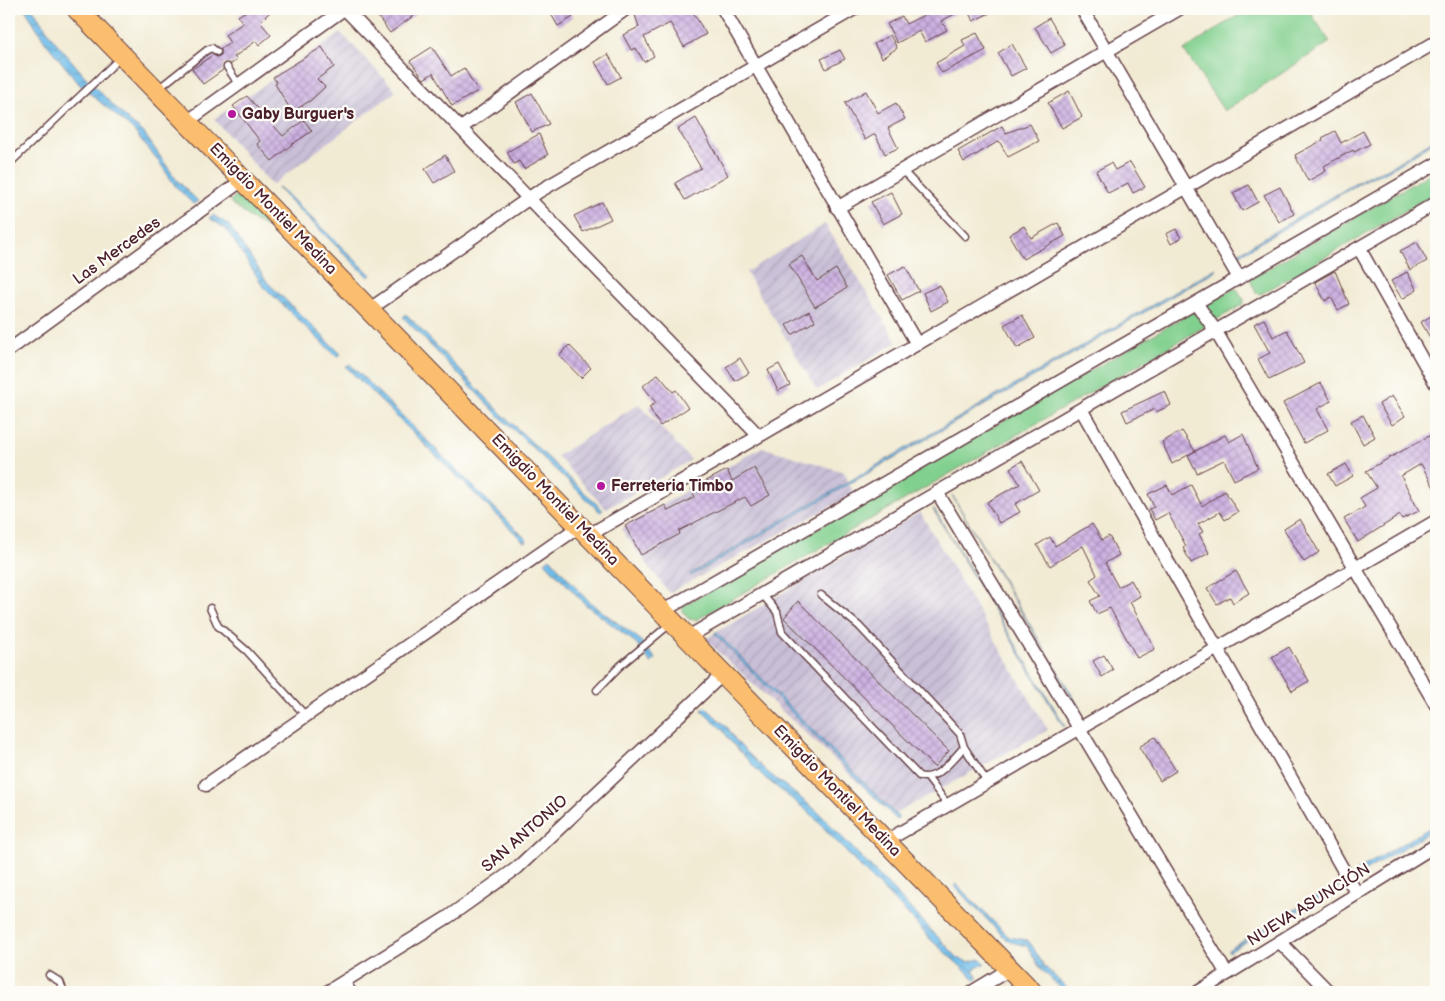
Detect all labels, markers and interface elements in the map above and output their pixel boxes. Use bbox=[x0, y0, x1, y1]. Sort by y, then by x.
place label: Gaby Burguer's bbox=[242, 105, 354, 124]
marker: Gaby Burguer's bbox=[226, 108, 238, 120]
street label: Emigdio Montiel Medina bbox=[205, 139, 341, 279]
street label: Las Mercedes bbox=[70, 213, 164, 289]
street label: Emigdio Montiel Medina bbox=[487, 430, 623, 570]
place label: Ferreteria Timbo bbox=[611, 477, 733, 496]
marker: Ferreteria Timbo bbox=[595, 480, 607, 492]
street label: Emigdio Montiel Medina bbox=[769, 721, 905, 861]
street label: SAN ANTONIO bbox=[478, 792, 572, 876]
street label: NUEVA ASUNCIÓN bbox=[1243, 858, 1374, 950]

